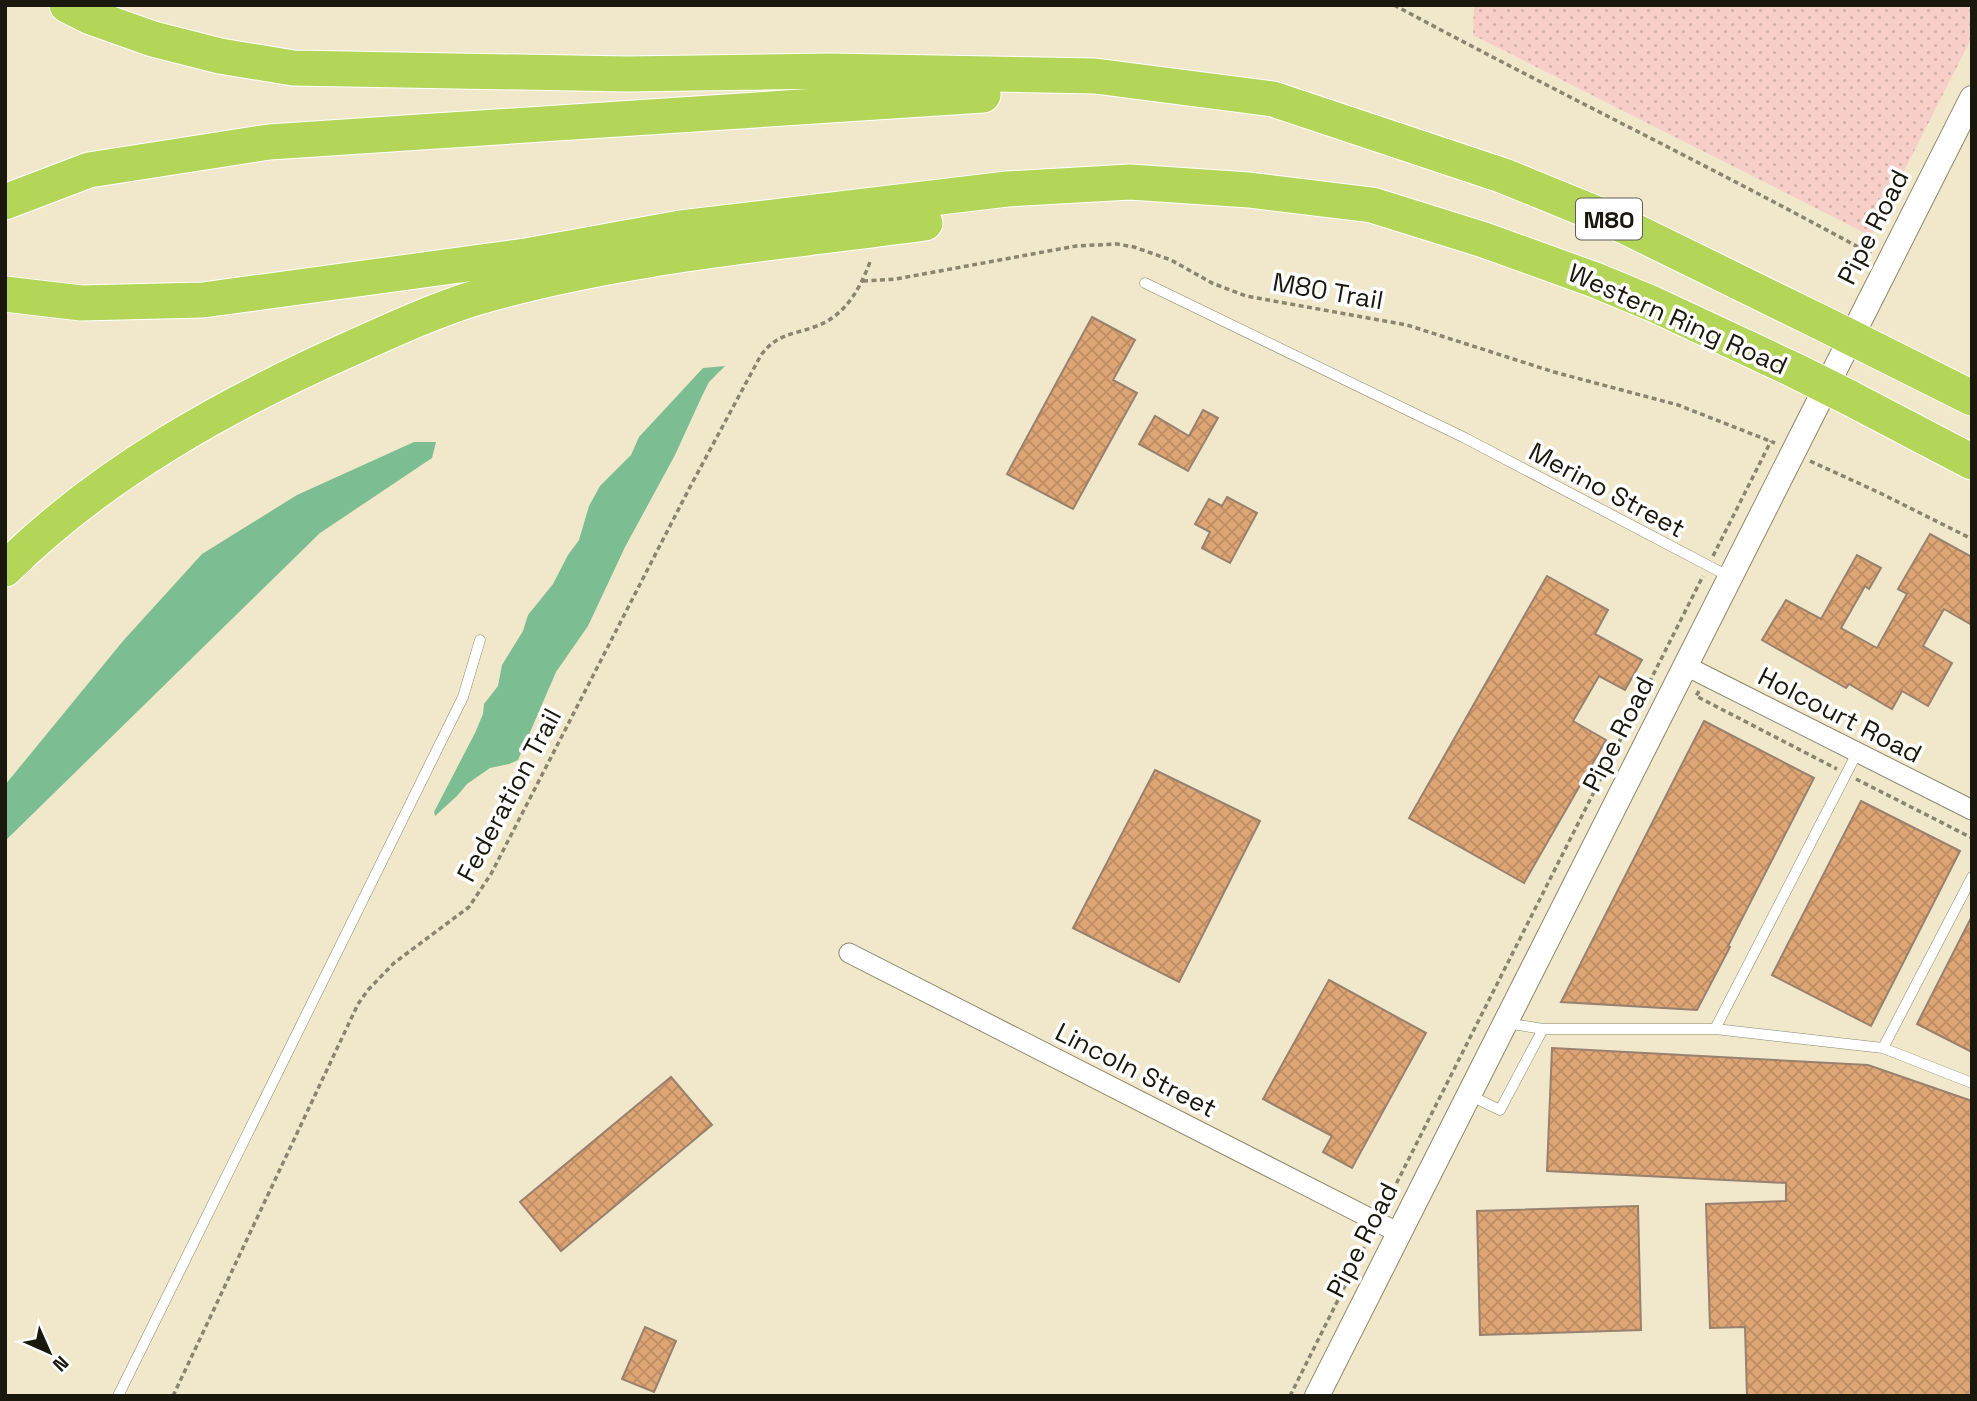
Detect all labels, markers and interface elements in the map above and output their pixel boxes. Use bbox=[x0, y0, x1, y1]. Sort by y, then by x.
street label: Pipe Road bbox=[1830, 164, 1916, 290]
road number: M80 bbox=[1576, 198, 1642, 240]
street label: Western Ring Road bbox=[1563, 255, 1793, 383]
street label: M80 Trail bbox=[1270, 265, 1386, 317]
street label: Merino Street bbox=[1523, 435, 1691, 545]
street label: Holcourt Road bbox=[1752, 659, 1928, 771]
street label: Pipe Road bbox=[1575, 671, 1661, 797]
street label: Federation Trail bbox=[449, 702, 569, 888]
street label: Lincoln Street bbox=[1050, 1015, 1222, 1125]
street label: Pipe Road bbox=[1319, 1177, 1405, 1303]
north arrow bbox=[14, 1317, 84, 1387]
text: N bbox=[47, 1350, 74, 1377]

